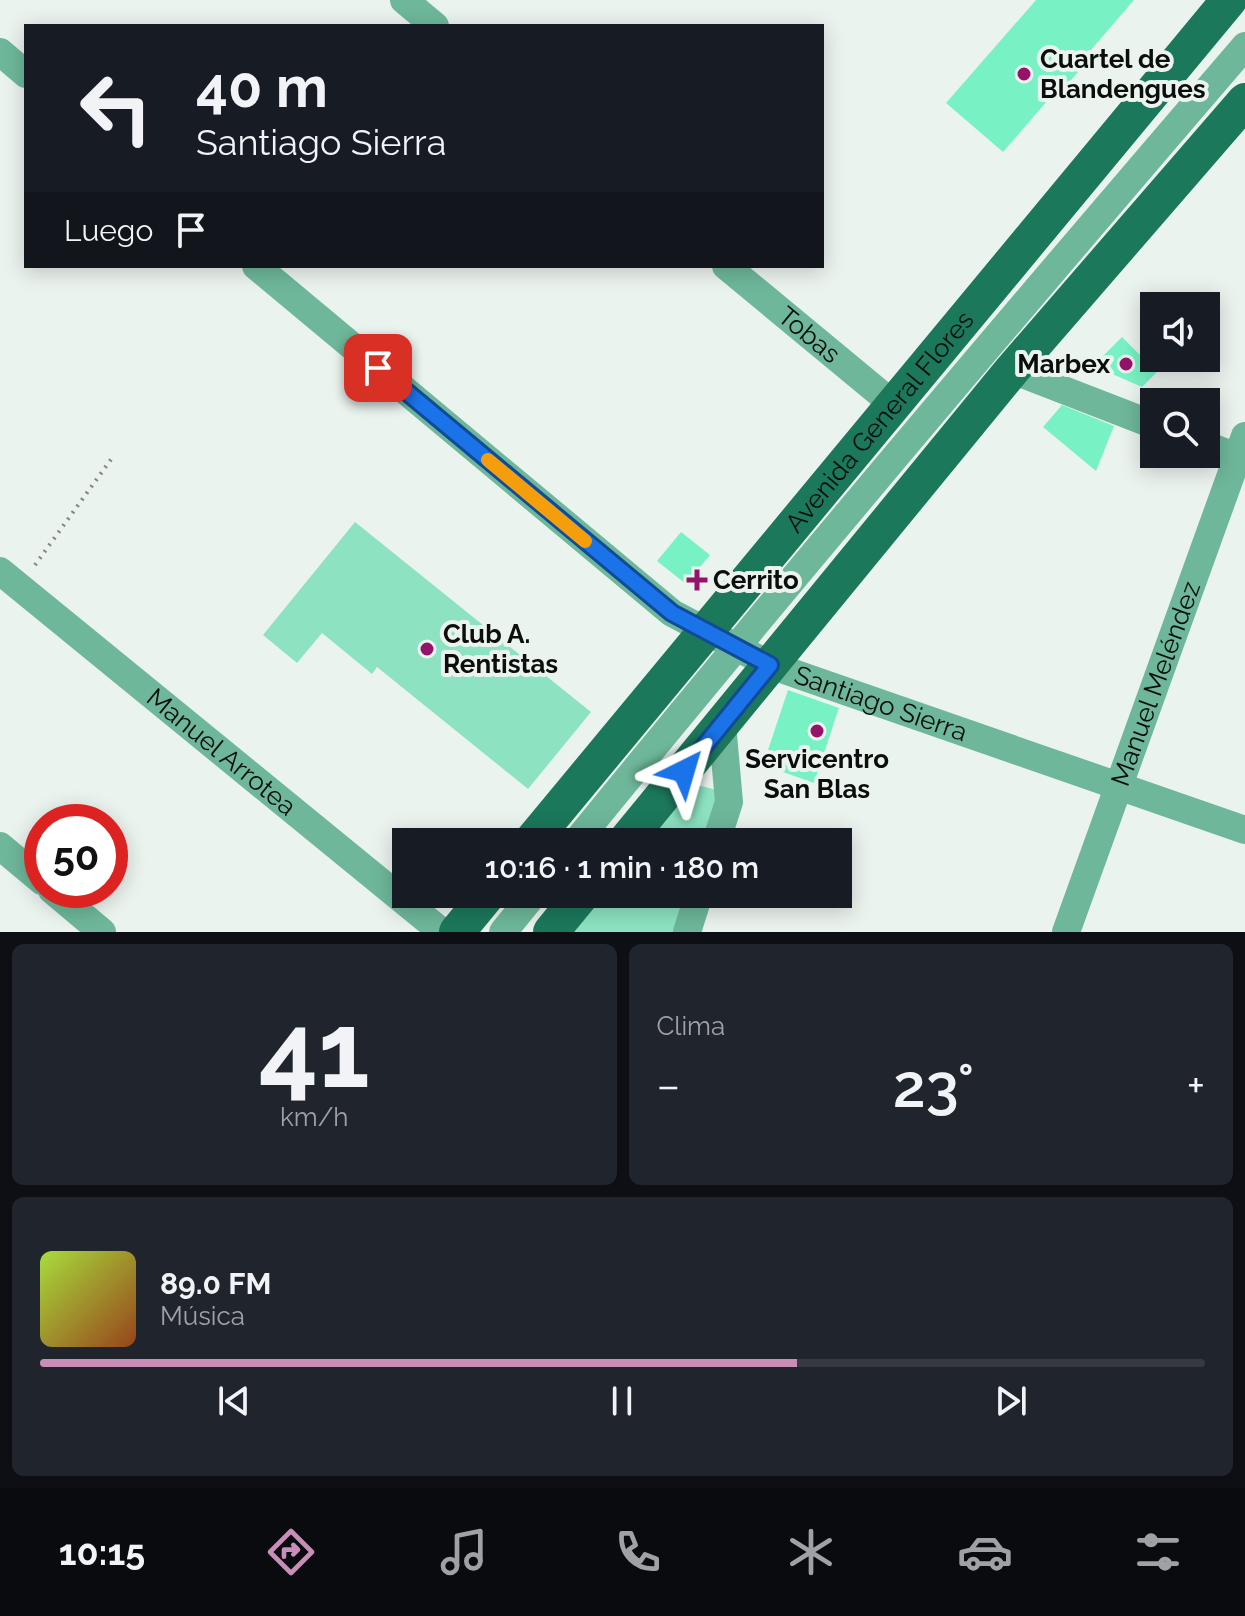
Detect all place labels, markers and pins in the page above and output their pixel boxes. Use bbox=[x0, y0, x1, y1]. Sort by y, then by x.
place label: Cuartel de Blandengues bbox=[1040, 44, 1206, 104]
marker: Cuartel de Blandengues bbox=[1015, 65, 1033, 83]
pin bbox=[344, 334, 412, 402]
place label: Marbex bbox=[1017, 349, 1110, 379]
marker: Marbex bbox=[1117, 355, 1135, 373]
place label: Cerrito bbox=[713, 565, 799, 595]
marker: Cerrito bbox=[688, 571, 706, 589]
place label: Club A. Rentistas bbox=[443, 619, 558, 679]
marker: Club A. Rentistas bbox=[418, 640, 436, 658]
marker: Servicentro San Blas bbox=[808, 722, 826, 740]
place label: Servicentro San Blas bbox=[745, 744, 889, 804]

